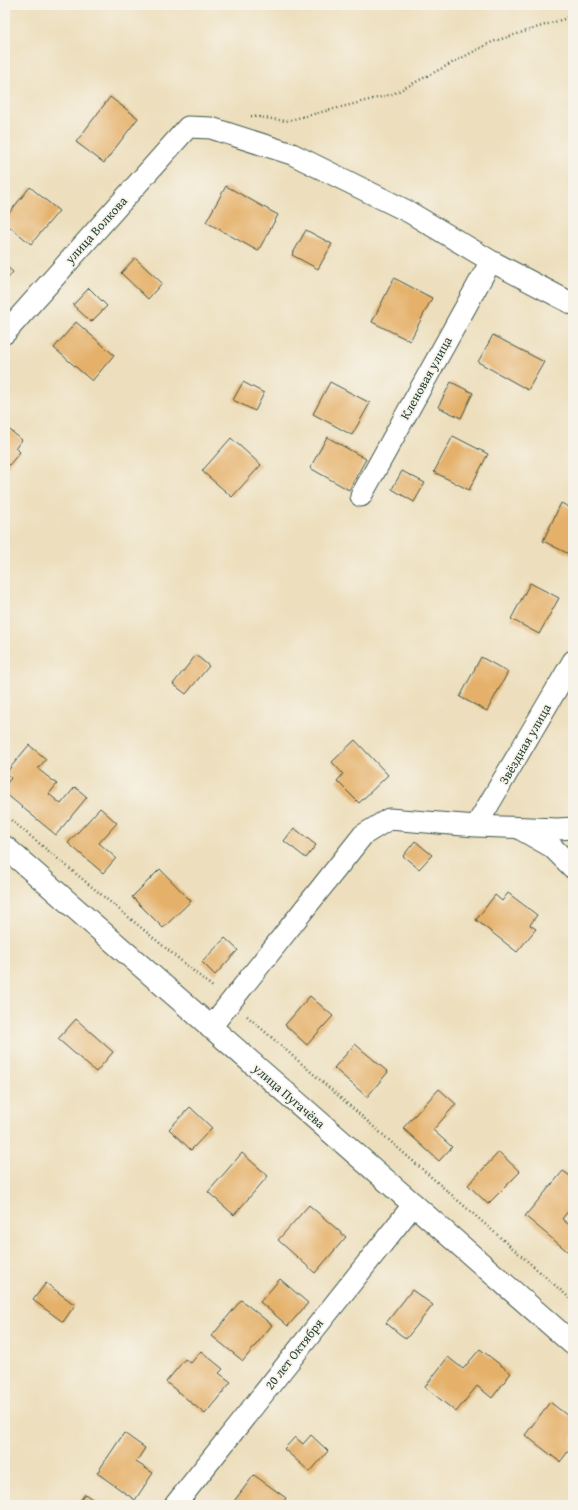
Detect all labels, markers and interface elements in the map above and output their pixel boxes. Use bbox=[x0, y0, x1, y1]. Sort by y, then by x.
street label: улица Волкова bbox=[60, 191, 132, 269]
street label: Кленовая улица bbox=[395, 332, 457, 423]
street label: Звёздная улица bbox=[494, 700, 556, 788]
street label: улица Пугачёва bbox=[248, 1059, 330, 1133]
street label: 20 лет Октября bbox=[260, 1314, 328, 1394]

